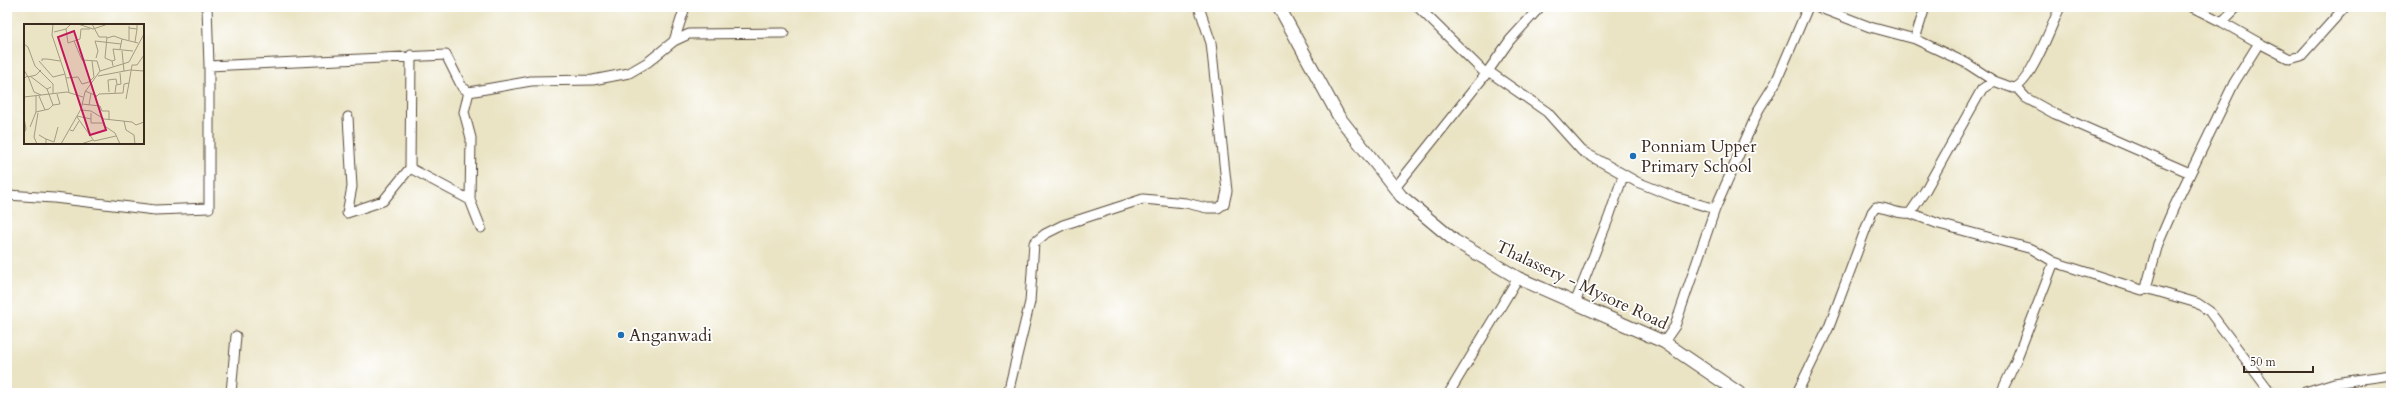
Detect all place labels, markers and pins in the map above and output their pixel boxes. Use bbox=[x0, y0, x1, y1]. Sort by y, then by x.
place label: Ponniam Upper Primary School bbox=[1641, 135, 1757, 178]
marker: Ponniam Upper Primary School bbox=[1628, 151, 1638, 161]
place label: Anganwadi bbox=[629, 324, 712, 347]
marker: Anganwadi bbox=[616, 330, 626, 340]

